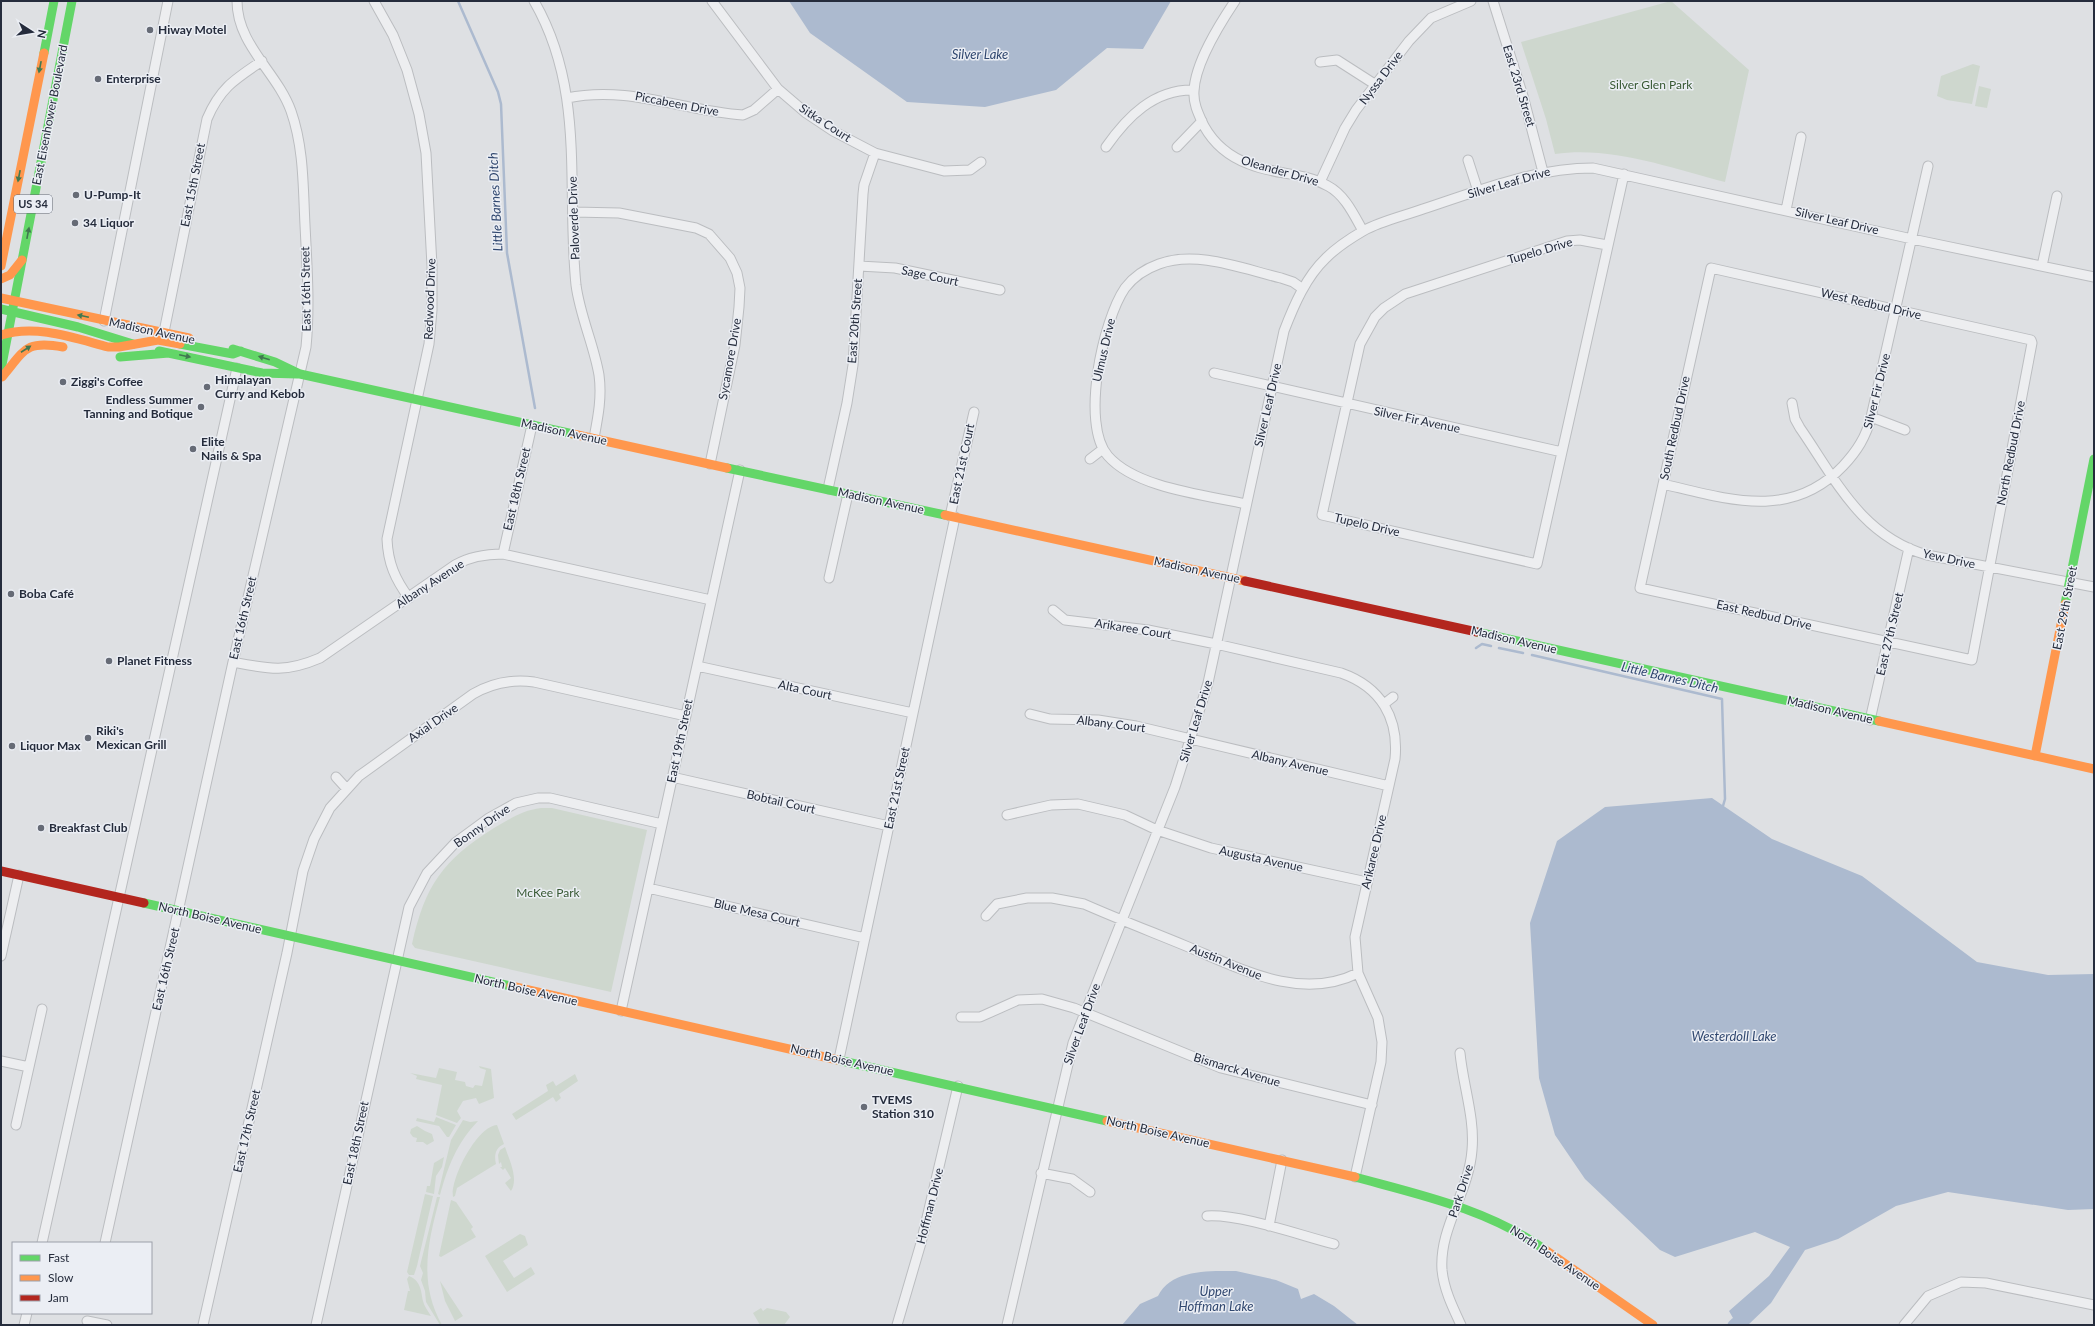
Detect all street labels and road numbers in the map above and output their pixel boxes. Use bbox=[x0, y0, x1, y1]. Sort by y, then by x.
street label: East Eisenhower Boulevard bbox=[29, 43, 70, 186]
street label: East 23rd Street bbox=[1500, 43, 1539, 129]
street label: Nyssa Drive bbox=[1356, 48, 1406, 107]
street label: Piccabeen Drive bbox=[634, 88, 720, 119]
street label: Sitka Court bbox=[797, 100, 855, 145]
street label: East 15th Street bbox=[177, 141, 208, 228]
street label: Oleander Drive bbox=[1240, 152, 1321, 189]
street label: Silver Leaf Drive bbox=[1466, 164, 1552, 201]
street label: Paloverde Drive bbox=[565, 176, 582, 260]
road number: US 34 bbox=[14, 195, 52, 213]
street label: Silver Leaf Drive bbox=[1794, 204, 1880, 237]
street label: Tupelo Drive bbox=[1506, 234, 1574, 267]
street label: East 16th Street bbox=[297, 246, 314, 332]
street label: Redwood Drive bbox=[421, 258, 438, 340]
street label: Sage Court bbox=[900, 262, 961, 289]
street label: East 20th Street bbox=[844, 277, 865, 364]
street label: West Redbud Drive bbox=[1819, 285, 1923, 322]
street label: Madison Avenue bbox=[108, 314, 197, 347]
street label: Sycamore Drive bbox=[715, 317, 744, 401]
street label: Ulmus Drive bbox=[1089, 317, 1118, 383]
street label: Silver Fir Drive bbox=[1860, 352, 1893, 430]
street label: Silver Leaf Drive bbox=[1251, 362, 1284, 448]
street label: South Redbud Drive bbox=[1656, 374, 1693, 481]
street label: North Redbud Drive bbox=[1993, 399, 2028, 506]
street label: Silver Fir Avenue bbox=[1373, 403, 1462, 436]
street label: Madison Avenue bbox=[520, 415, 609, 448]
street label: East 21st Court bbox=[946, 422, 978, 506]
street label: East 18th Street bbox=[500, 445, 534, 532]
street label: Madison Avenue bbox=[837, 484, 926, 517]
street label: Tupelo Drive bbox=[1333, 510, 1401, 539]
street label: Yew Drive bbox=[1921, 546, 1977, 571]
street label: Madison Avenue bbox=[1153, 553, 1242, 586]
street label: Albany Avenue bbox=[393, 556, 467, 611]
street label: East 29th Street bbox=[2049, 564, 2080, 651]
street label: East 16th Street bbox=[226, 574, 260, 661]
street label: East 27th Street bbox=[1873, 590, 1907, 677]
street label: East Redbud Drive bbox=[1715, 596, 1813, 633]
street label: Arikaree Court bbox=[1094, 615, 1173, 642]
street label: Madison Avenue bbox=[1470, 622, 1558, 657]
street label: Alta Court bbox=[777, 677, 834, 703]
street label: Silver Leaf Drive bbox=[1176, 678, 1215, 764]
street label: Madison Avenue bbox=[1786, 692, 1874, 727]
street label: East 19th Street bbox=[663, 697, 696, 784]
street label: Axial Drive bbox=[405, 700, 461, 745]
street label: Albany Court bbox=[1076, 712, 1147, 735]
street label: East 21st Street bbox=[880, 745, 913, 830]
street label: Albany Avenue bbox=[1250, 746, 1330, 779]
street label: Bobtail Court bbox=[745, 786, 818, 817]
street label: Bonny Drive bbox=[451, 801, 513, 850]
street label: Arikaree Drive bbox=[1358, 813, 1389, 891]
street label: Augusta Avenue bbox=[1218, 842, 1304, 875]
street label: Blue Mesa Court bbox=[712, 895, 802, 930]
street label: North Boise Avenue bbox=[157, 898, 263, 937]
street label: East 16th Street bbox=[149, 925, 183, 1012]
street label: Austin Avenue bbox=[1188, 940, 1264, 983]
street label: North Boise Avenue bbox=[473, 970, 579, 1009]
street label: Silver Leaf Drive bbox=[1060, 981, 1103, 1066]
street label: North Boise Avenue bbox=[789, 1040, 895, 1079]
street label: Bismarck Avenue bbox=[1192, 1049, 1282, 1090]
street label: East 17th Street bbox=[230, 1087, 264, 1174]
street label: East 18th Street bbox=[339, 1099, 372, 1186]
street label: North Boise Avenue bbox=[1105, 1112, 1211, 1151]
street label: Park Drive bbox=[1445, 1162, 1476, 1219]
street label: Hoffman Drive bbox=[913, 1166, 946, 1245]
street label: North Boise Avenue bbox=[1507, 1222, 1603, 1293]

